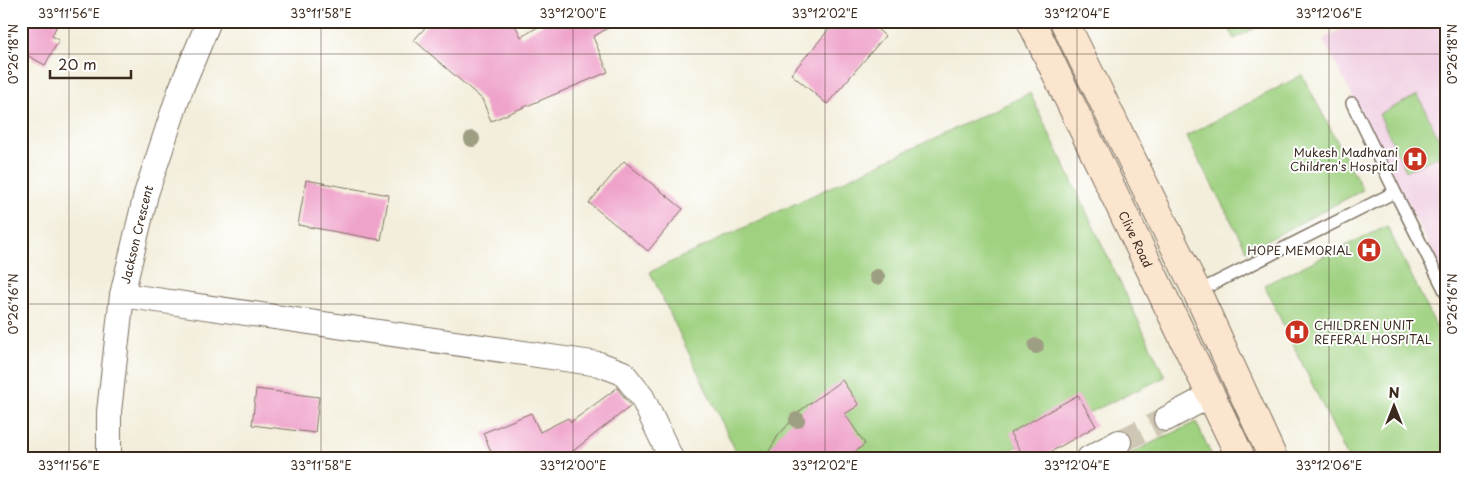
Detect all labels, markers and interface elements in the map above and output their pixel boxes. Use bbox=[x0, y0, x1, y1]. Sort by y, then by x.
text: 33°11'56"E bbox=[38, 4, 100, 22]
text: 33°11'58"E bbox=[290, 4, 352, 22]
text: 33°12'00"E bbox=[539, 4, 607, 22]
text: 33°12'02"E bbox=[792, 4, 858, 22]
text: 33°12'04"E bbox=[1044, 4, 1110, 22]
text: 33°12'06"E bbox=[1296, 4, 1362, 22]
text: 0°26'18"N bbox=[4, 24, 22, 84]
text: 0°26'18"N bbox=[1443, 24, 1461, 84]
scale bar bbox=[50, 48, 131, 80]
text: 20 m bbox=[58, 52, 97, 75]
place label: Mukesh Madhvani Children's Hospital bbox=[1290, 143, 1398, 175]
hospital icon: Mukesh Madhvani Children's Hospital bbox=[1402, 146, 1428, 172]
street label: Jackson Crescent bbox=[116, 183, 157, 286]
street label: Clive Road bbox=[1114, 208, 1157, 271]
hospital icon: HOPE MEMORIAL bbox=[1356, 237, 1382, 263]
place label: HOPE MEMORIAL bbox=[1247, 241, 1352, 259]
text: 0°26'16"N bbox=[4, 273, 22, 335]
text: 0°26'16"N bbox=[1443, 273, 1461, 335]
place label: CHILDREN UNIT REFERAL HOSPITAL bbox=[1314, 316, 1432, 348]
hospital icon: CHILDREN UNIT REFERAL HOSPITAL bbox=[1284, 319, 1310, 345]
north arrow bbox=[1370, 382, 1420, 432]
text: N bbox=[1388, 382, 1400, 403]
text: 33°11'56"E bbox=[38, 456, 100, 474]
text: 33°11'58"E bbox=[290, 456, 352, 474]
text: 33°12'00"E bbox=[539, 456, 607, 474]
text: 33°12'02"E bbox=[792, 456, 858, 474]
text: 33°12'04"E bbox=[1044, 456, 1110, 474]
text: 33°12'06"E bbox=[1296, 456, 1362, 474]

